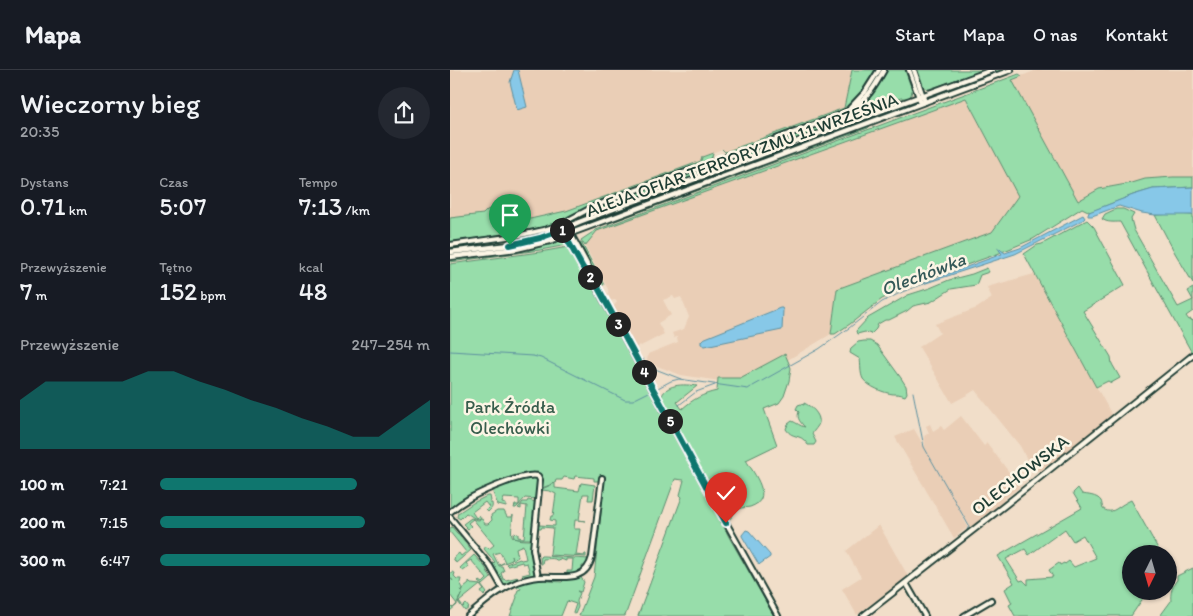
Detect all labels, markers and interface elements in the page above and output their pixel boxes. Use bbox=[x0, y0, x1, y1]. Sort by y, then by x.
text: Mapa bbox=[25, 20, 81, 49]
text: Start bbox=[895, 24, 935, 46]
text: Mapa bbox=[963, 24, 1005, 46]
text: O nas bbox=[1033, 24, 1078, 46]
text: Kontakt bbox=[1106, 24, 1168, 46]
text: Wieczorny bieg bbox=[20, 86, 200, 120]
button: share bbox=[378, 87, 430, 139]
street label: ALEJA OFIAR TERRORYZMU 11 WRZEŚNIA bbox=[583, 88, 902, 222]
text: 20:35 bbox=[20, 122, 59, 141]
text: Dystans bbox=[20, 174, 69, 191]
text: Czas bbox=[159, 174, 188, 191]
text: Tempo bbox=[299, 174, 338, 191]
text: 0.71 bbox=[20, 191, 66, 221]
text: 5:07 bbox=[159, 191, 206, 221]
text: 7:13 bbox=[299, 191, 342, 221]
pin bbox=[489, 194, 531, 245]
icon: arrive bbox=[496, 201, 524, 229]
text: km bbox=[66, 202, 87, 219]
text: /km bbox=[342, 202, 370, 219]
pin: 1 bbox=[550, 218, 574, 242]
text: 1 bbox=[559, 222, 566, 239]
water label: Olechówka bbox=[877, 247, 969, 301]
text: Przewyższenie bbox=[20, 259, 107, 276]
text: Tętno bbox=[159, 259, 192, 276]
text: kcal bbox=[299, 259, 324, 276]
pin: 2 bbox=[578, 264, 602, 290]
text: 2 bbox=[587, 269, 594, 286]
text: 7 bbox=[20, 276, 32, 306]
text: 152 bbox=[159, 276, 197, 306]
text: 48 bbox=[299, 276, 327, 306]
text: m bbox=[32, 287, 47, 304]
text: bpm bbox=[197, 287, 226, 304]
pin: 3 bbox=[606, 312, 630, 336]
text: 3 bbox=[615, 316, 622, 333]
text: Przewyższenie bbox=[20, 335, 119, 354]
text: 247–254 m bbox=[352, 335, 430, 354]
pin: 4 bbox=[632, 360, 656, 384]
text: 4 bbox=[640, 364, 649, 381]
park label: Park Źródła Olechówki bbox=[465, 396, 556, 439]
pin: 5 bbox=[658, 408, 682, 434]
text: 5 bbox=[667, 413, 674, 430]
street label: OLECHOWSKA bbox=[967, 430, 1074, 520]
pin bbox=[705, 472, 747, 523]
text: 100 m bbox=[20, 475, 64, 494]
text: 7:21 bbox=[100, 475, 128, 494]
icon: check bbox=[712, 479, 740, 507]
text: 200 m bbox=[20, 513, 65, 532]
text: 7:15 bbox=[100, 513, 128, 532]
north arrow bbox=[1122, 545, 1178, 600]
map controls bbox=[1122, 545, 1177, 600]
text: 300 m bbox=[20, 551, 66, 570]
text: 6:47 bbox=[100, 551, 130, 570]

